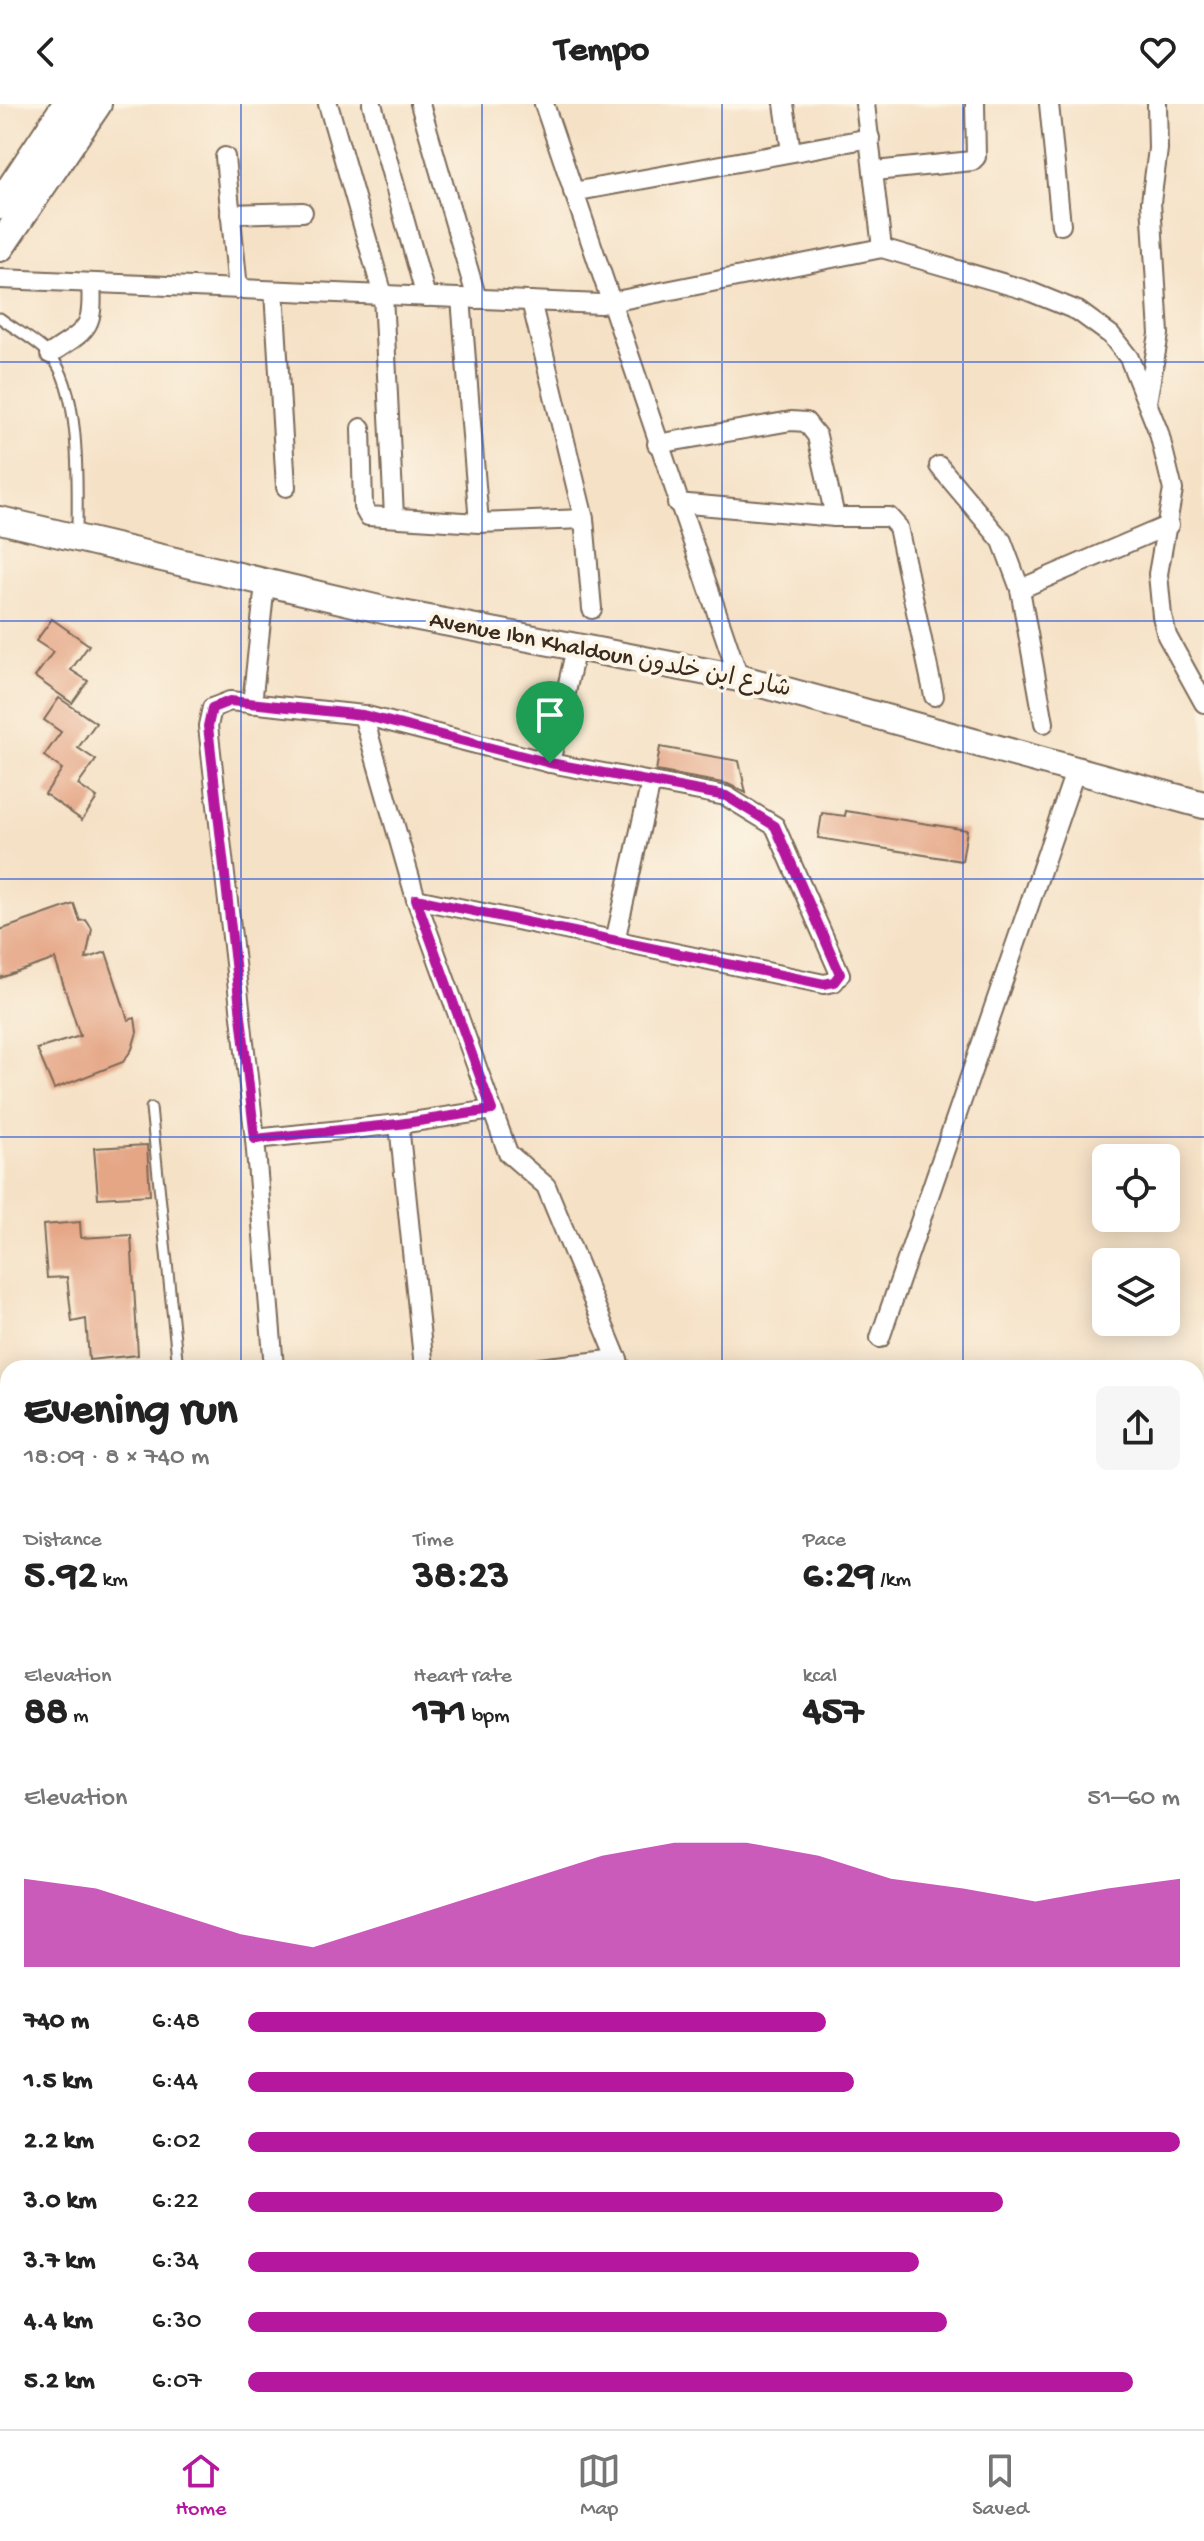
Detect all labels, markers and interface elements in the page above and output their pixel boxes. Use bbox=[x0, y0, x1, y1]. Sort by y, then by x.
icon: back bbox=[24, 30, 68, 74]
icon: heart bbox=[1136, 30, 1180, 74]
text: Tempo bbox=[555, 31, 649, 74]
street label: Avenue Ibn Khaldoun شارع ابن خلدون bbox=[427, 607, 793, 705]
pin bbox=[516, 681, 584, 763]
icon: arrive bbox=[528, 693, 572, 737]
map controls bbox=[1092, 1144, 1180, 1336]
button: locate bbox=[1092, 1144, 1180, 1232]
button: layers bbox=[1092, 1248, 1180, 1336]
button: share bbox=[1096, 1386, 1180, 1470]
text: Evening run bbox=[24, 1387, 237, 1439]
text: 18:09 · 8 × 740 m bbox=[24, 1443, 210, 1474]
text: Distance bbox=[24, 1528, 102, 1554]
text: Time bbox=[413, 1528, 454, 1554]
text: Pace bbox=[803, 1528, 846, 1554]
text: 5.92 bbox=[24, 1554, 97, 1601]
text: 38:23 bbox=[413, 1554, 509, 1601]
text: 6:29 bbox=[803, 1554, 875, 1601]
text: km bbox=[97, 1568, 128, 1594]
text: /km bbox=[875, 1568, 911, 1594]
text: Elevation bbox=[24, 1664, 111, 1690]
text: Heart rate bbox=[413, 1664, 512, 1690]
text: kcal bbox=[803, 1664, 837, 1690]
text: 88 bbox=[24, 1690, 68, 1737]
text: 171 bbox=[413, 1690, 466, 1737]
text: 457 bbox=[803, 1690, 863, 1737]
text: m bbox=[68, 1704, 89, 1730]
text: bpm bbox=[466, 1704, 510, 1730]
text: Elevation bbox=[24, 1784, 127, 1815]
text: 51–60 m bbox=[1087, 1784, 1180, 1815]
text: 740 m bbox=[24, 2007, 89, 2038]
text: 6:48 bbox=[152, 2007, 200, 2038]
text: 1.5 km bbox=[24, 2067, 93, 2098]
text: 6:44 bbox=[152, 2067, 198, 2098]
text: 2.2 km bbox=[24, 2127, 94, 2158]
text: 6:02 bbox=[152, 2127, 201, 2158]
text: 3.0 km bbox=[24, 2187, 97, 2218]
text: 6:22 bbox=[152, 2187, 199, 2218]
text: 3.7 km bbox=[24, 2247, 95, 2278]
text: 6:34 bbox=[152, 2247, 199, 2278]
text: 4.4 km bbox=[24, 2307, 93, 2338]
text: 6:30 bbox=[152, 2307, 202, 2338]
text: 5.2 km bbox=[24, 2367, 95, 2398]
text: 6:07 bbox=[152, 2367, 202, 2398]
tab: Home bbox=[175, 2449, 226, 2523]
tab: Map bbox=[577, 2449, 621, 2523]
tab: Saved bbox=[972, 2449, 1029, 2523]

